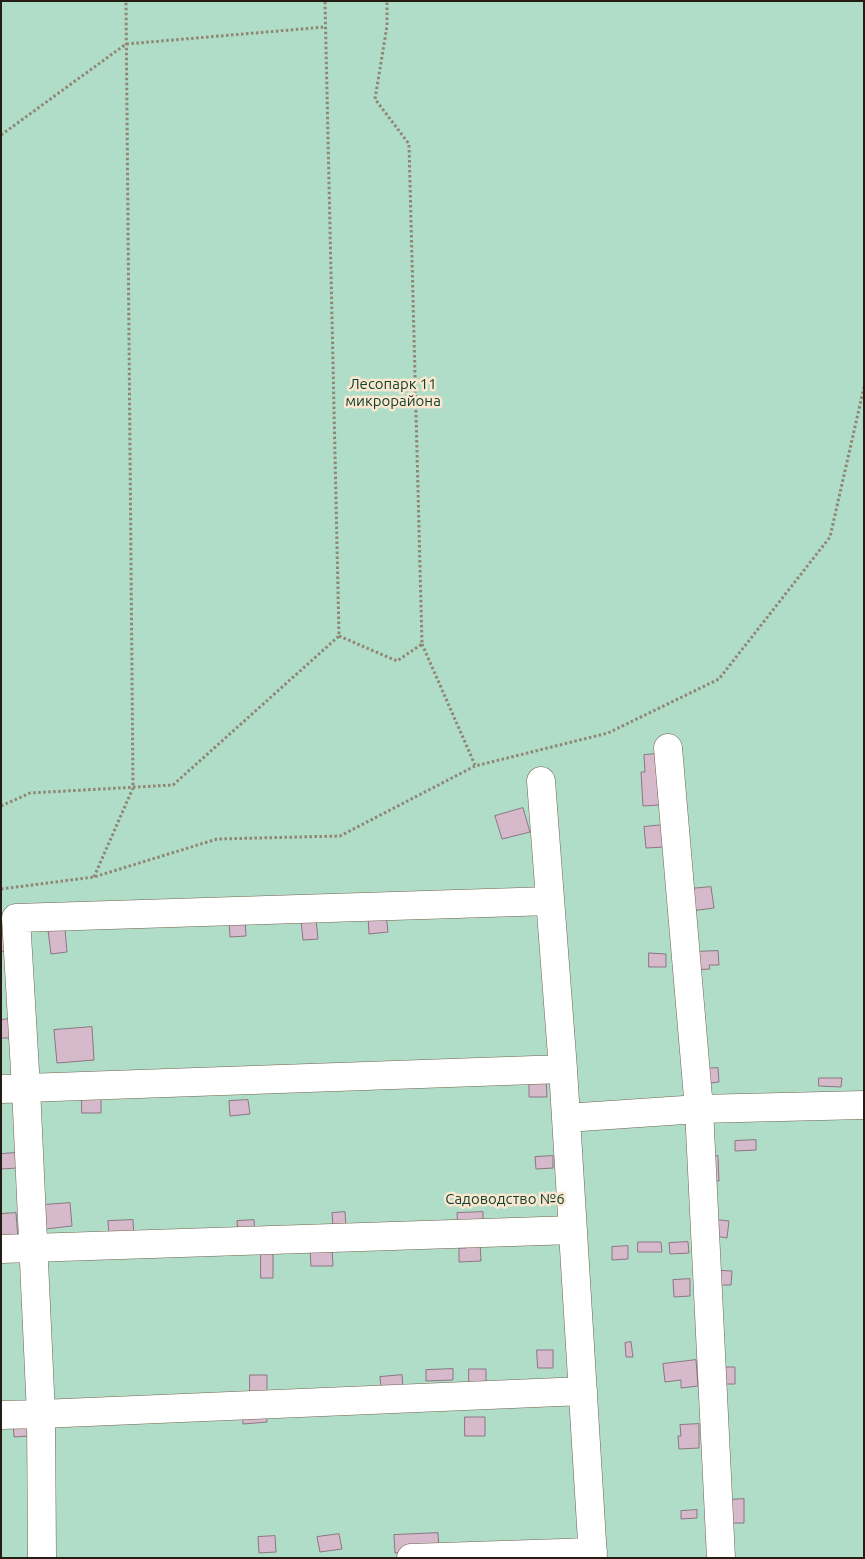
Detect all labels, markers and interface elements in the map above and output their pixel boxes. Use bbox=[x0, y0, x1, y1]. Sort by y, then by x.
park label: Лесопарк 11 микрорайона bbox=[345, 375, 441, 410]
park label: Садоводство №6 bbox=[445, 1190, 565, 1208]

